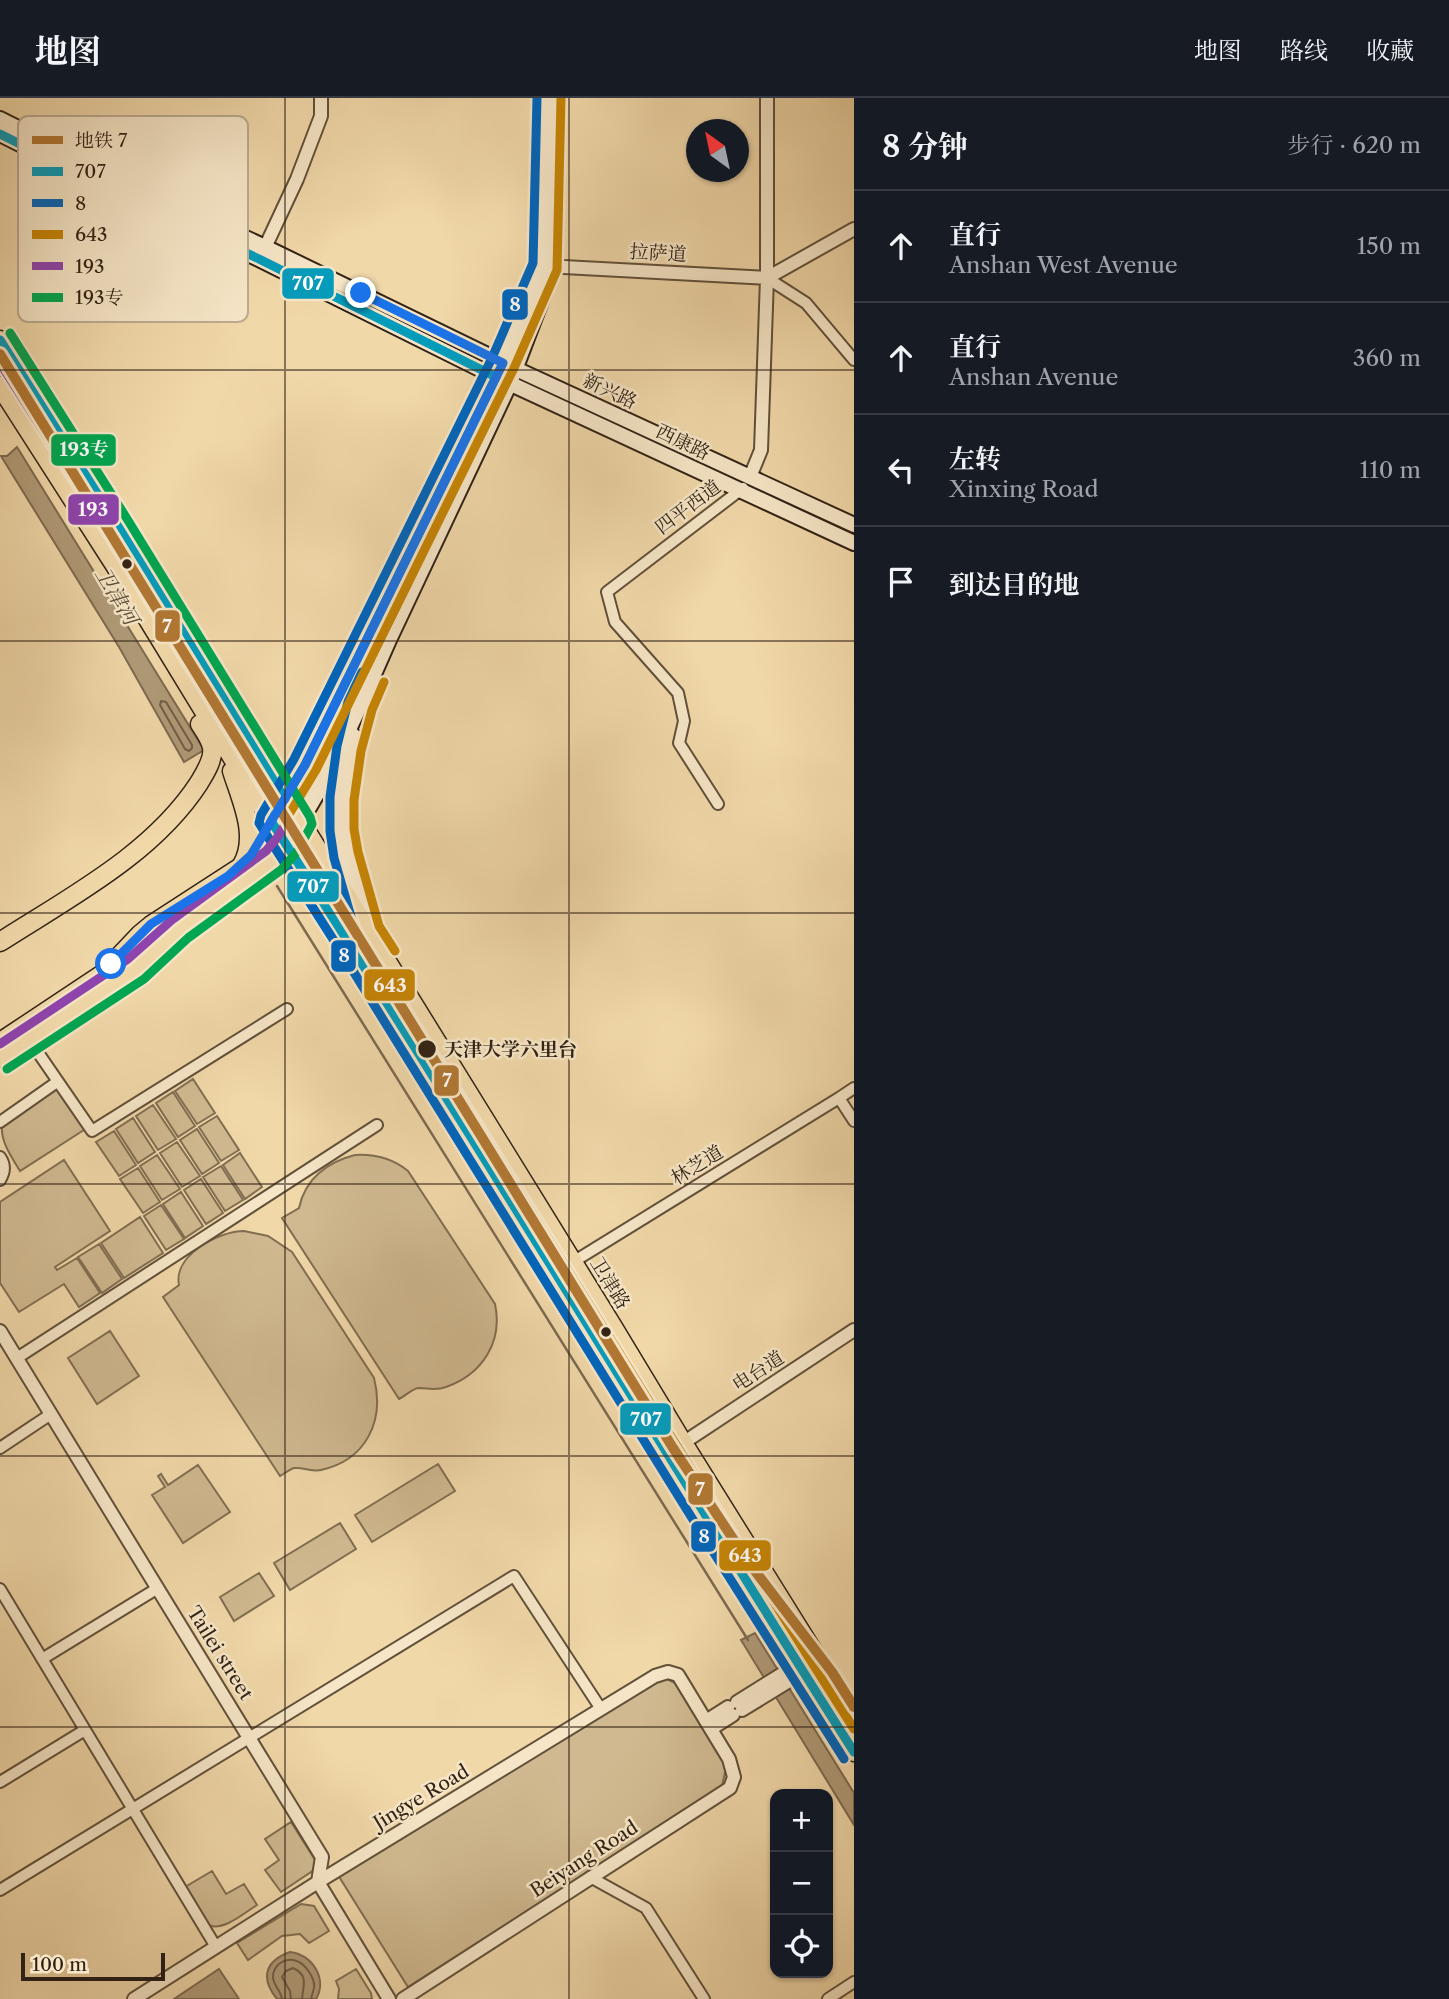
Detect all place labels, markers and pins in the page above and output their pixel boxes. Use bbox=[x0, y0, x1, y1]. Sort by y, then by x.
unlabelled marker bbox=[120, 557, 134, 571]
marker: 天津大学六里台 bbox=[416, 1038, 438, 1060]
place label: 天津大学六里台 bbox=[444, 1038, 577, 1061]
unlabelled marker bbox=[599, 1325, 613, 1339]

